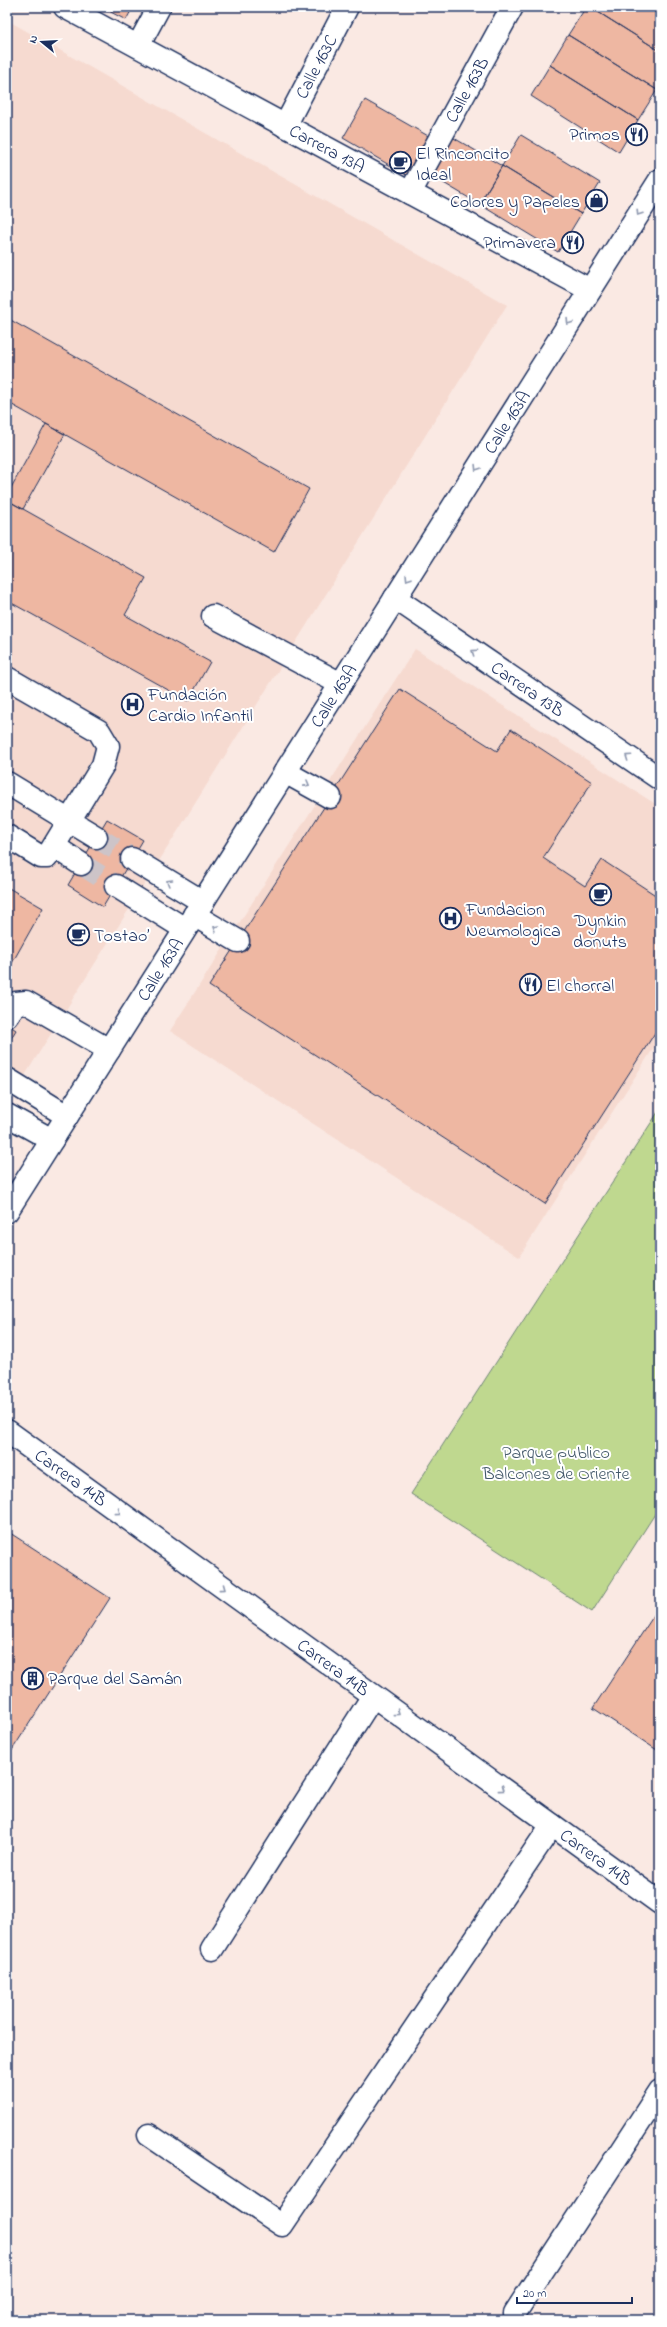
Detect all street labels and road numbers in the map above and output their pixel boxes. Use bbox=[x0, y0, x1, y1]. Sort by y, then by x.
street label: Calle 163C bbox=[290, 31, 345, 104]
street label: Calle 163B bbox=[440, 53, 497, 128]
street label: Carrera 13A bbox=[284, 119, 369, 181]
street label: Calle 163A bbox=[479, 386, 538, 460]
street label: Carrera 13B bbox=[485, 656, 569, 725]
street label: Calle 163A bbox=[305, 660, 365, 733]
street label: Calle 163A bbox=[132, 934, 192, 1007]
street label: Carrera 14B bbox=[28, 1444, 112, 1514]
street label: Carrera 14B bbox=[291, 1634, 374, 1704]
street label: Carrera 14B bbox=[553, 1823, 637, 1894]

